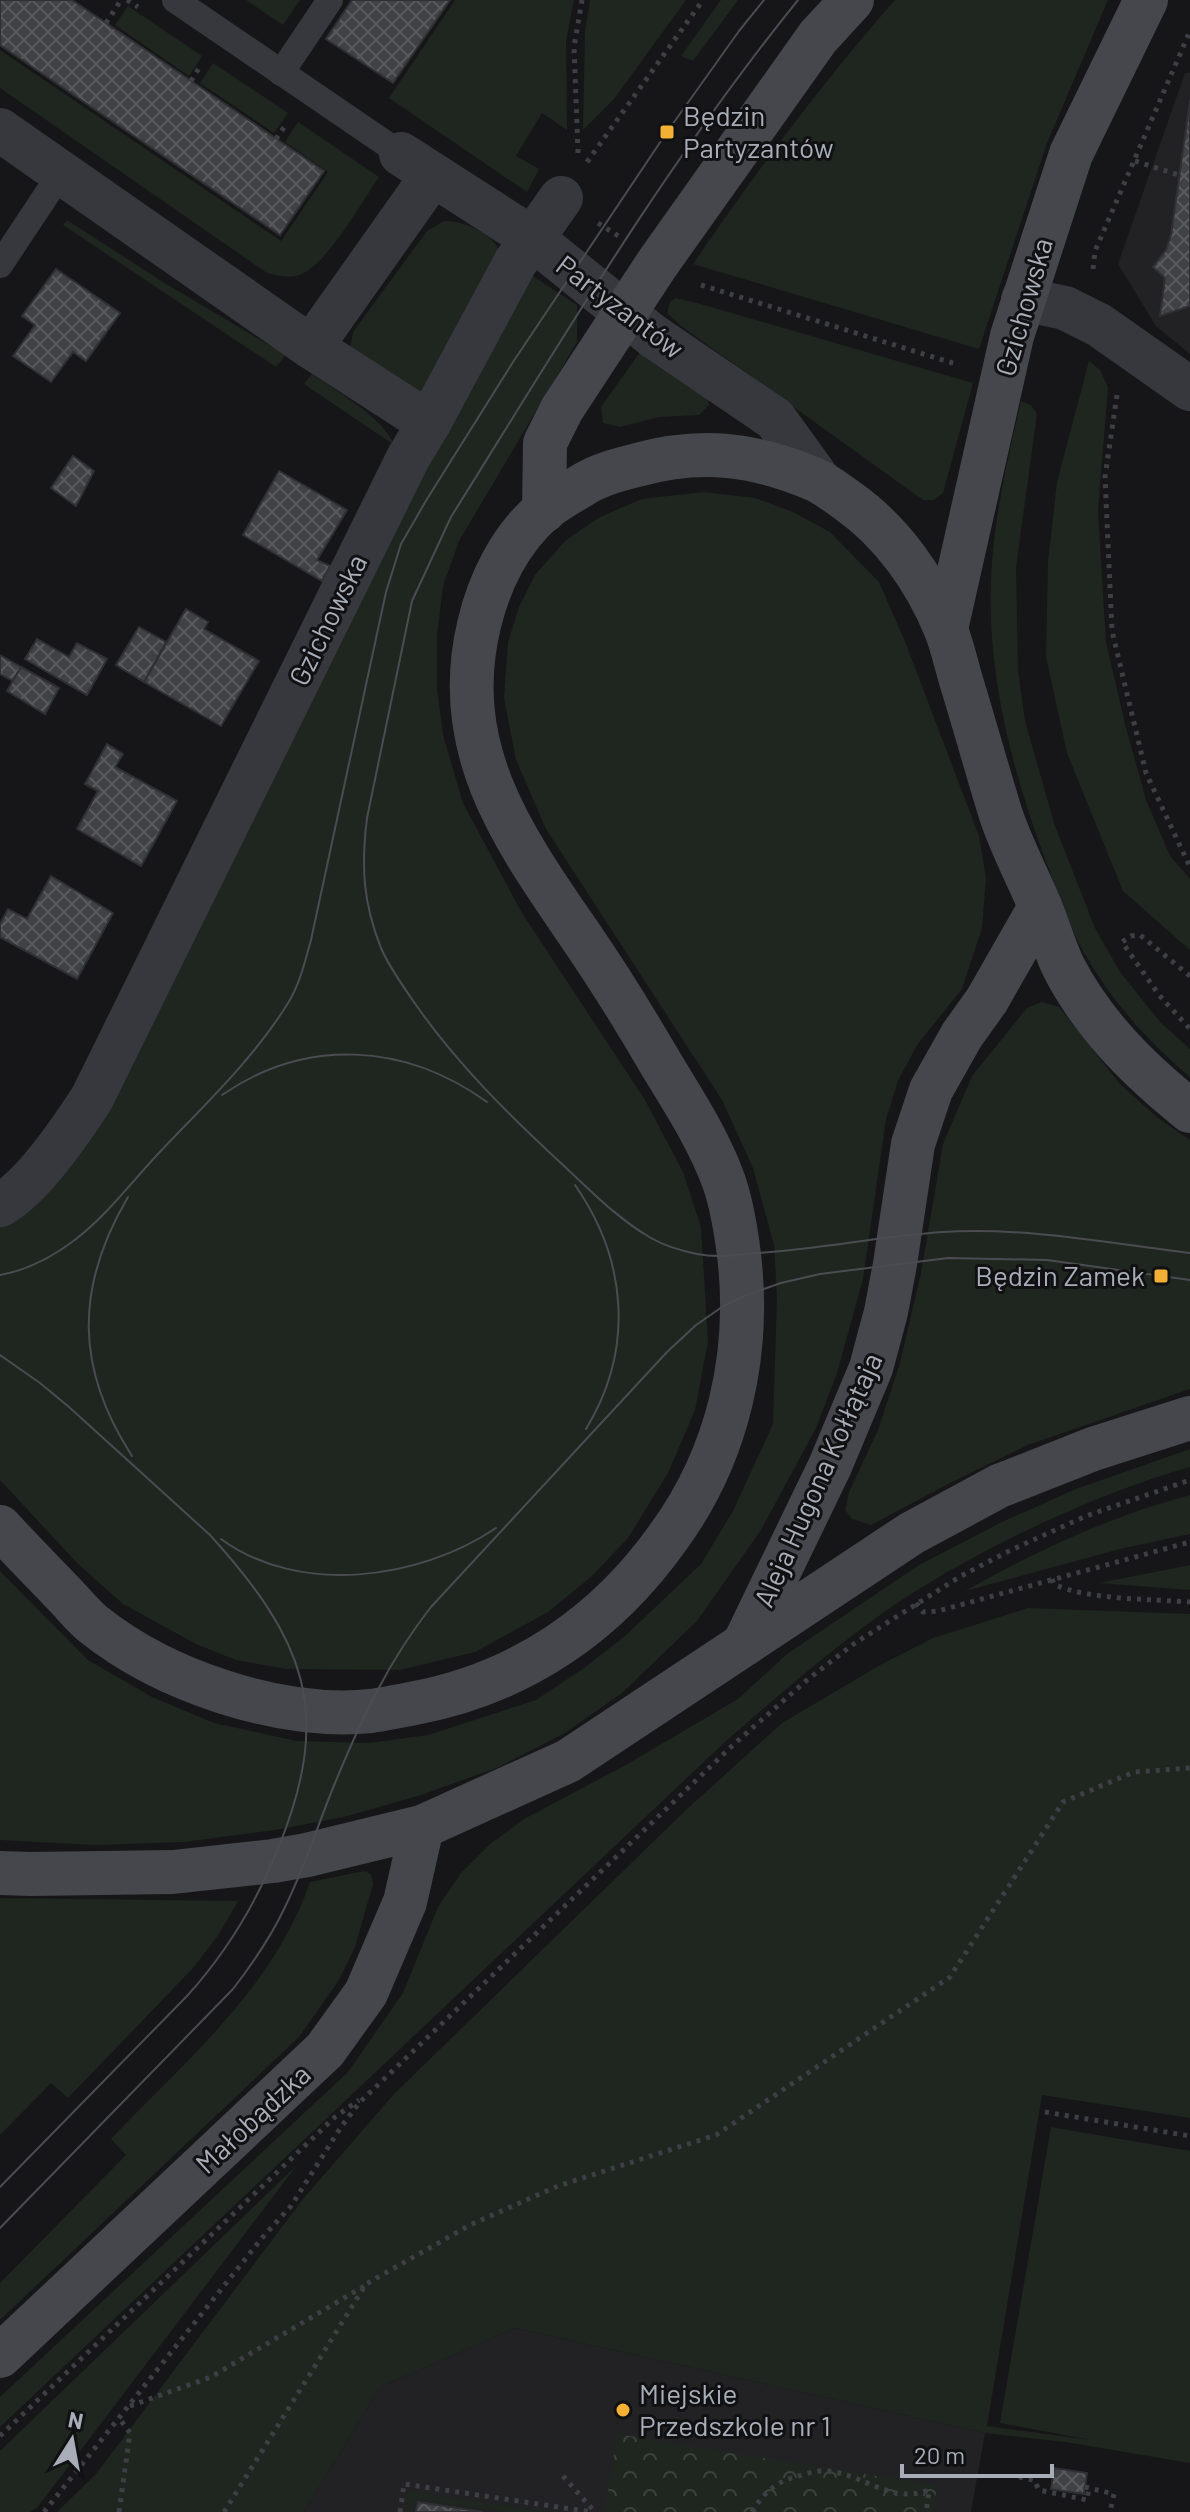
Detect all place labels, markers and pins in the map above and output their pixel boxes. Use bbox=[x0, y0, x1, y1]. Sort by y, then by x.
place label: Będzin Partyzantów bbox=[683, 98, 834, 164]
marker: Będzin Partyzantów bbox=[658, 123, 676, 141]
place label: Będzin Zamek bbox=[975, 1258, 1145, 1292]
marker: Będzin Zamek bbox=[1152, 1267, 1170, 1285]
place label: Miejskie Przedszkole nr 1 bbox=[639, 2376, 831, 2442]
marker: Miejskie Przedszkole nr 1 bbox=[614, 2401, 632, 2419]

